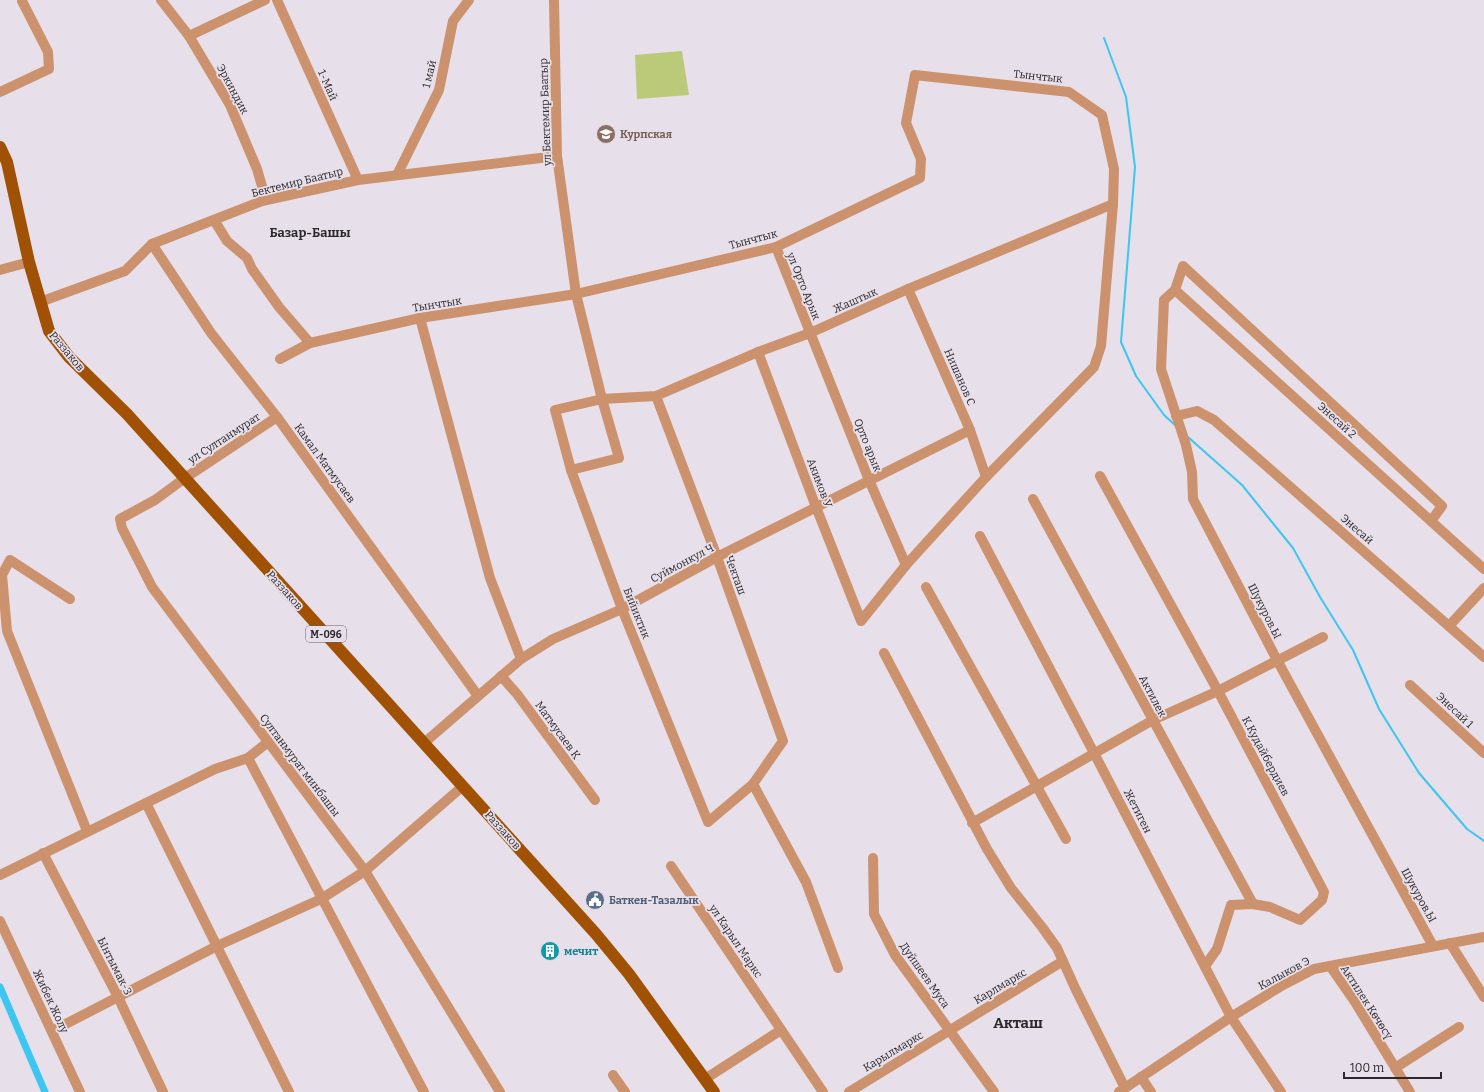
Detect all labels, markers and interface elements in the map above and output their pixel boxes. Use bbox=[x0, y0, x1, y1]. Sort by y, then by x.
street label: ул Бектемир Баатыр bbox=[537, 57, 554, 167]
street label: 1 май bbox=[420, 59, 439, 89]
street label: Эркиндик bbox=[214, 62, 251, 117]
street label: Тынчтык bbox=[1013, 67, 1064, 86]
street label: 1-Май bbox=[315, 68, 340, 103]
school or university icon: Курпская bbox=[595, 123, 617, 145]
place label: Курпская bbox=[620, 128, 673, 141]
street label: Бектемир Баатыр bbox=[250, 165, 345, 200]
district label: Базар-Башы bbox=[269, 225, 351, 240]
street label: Тынчтык bbox=[728, 227, 779, 252]
street label: ул Орто Арык bbox=[784, 250, 823, 322]
street label: Жаштык bbox=[831, 285, 880, 316]
street label: Тынчтык bbox=[412, 294, 463, 315]
street label: Раззаков bbox=[46, 329, 87, 374]
street label: Нишанов С bbox=[941, 347, 978, 408]
street label: Энесай 2 bbox=[1315, 400, 1359, 441]
street label: ул Султанмурат bbox=[185, 410, 263, 467]
street label: Орто арык bbox=[851, 417, 884, 474]
street label: Камал Матмусаев bbox=[291, 421, 358, 505]
street label: Акимов У bbox=[804, 457, 835, 510]
street label: Энесай bbox=[1338, 512, 1376, 547]
street label: Суймонкул Ч bbox=[648, 541, 716, 586]
street label: Чекташ bbox=[722, 554, 749, 597]
street label: Раззаков bbox=[264, 568, 305, 612]
street label: Шукуров.Ы bbox=[1245, 582, 1284, 641]
street label: Бийиктик bbox=[620, 586, 653, 641]
road number: М-096 bbox=[306, 626, 346, 642]
street label: Актилек bbox=[1136, 673, 1169, 720]
street label: Энесай 1 bbox=[1433, 690, 1476, 731]
street label: Матмусаев К bbox=[532, 699, 583, 762]
street label: Султанмурат минбашы bbox=[257, 711, 343, 819]
street label: К.Кудайбердиев bbox=[1239, 714, 1292, 798]
street label: Жетиген bbox=[1121, 787, 1154, 835]
street label: Раззаков bbox=[482, 808, 523, 852]
street label: Шукуров.Ы bbox=[1398, 866, 1439, 925]
public building icon: Баткен-Тазалык bbox=[584, 889, 606, 911]
place label: Баткен-Тазалык bbox=[609, 894, 699, 907]
street label: ул Карыл Маркс bbox=[706, 901, 765, 981]
street label: Ынтымак-3 bbox=[95, 935, 135, 997]
building icon: мечит bbox=[539, 940, 561, 962]
street label: Дуйшеев Муса bbox=[897, 940, 952, 1011]
place label: мечит bbox=[564, 945, 598, 958]
street label: Калыков Э bbox=[1256, 954, 1312, 993]
street label: Актилек Көчөсү bbox=[1338, 963, 1396, 1043]
street label: Карлмаркс bbox=[972, 966, 1029, 1007]
street label: Жибек Жолу bbox=[30, 967, 71, 1035]
district label: Акташ bbox=[993, 1014, 1043, 1032]
street label: Карылмаркс bbox=[861, 1028, 926, 1074]
scale bar bbox=[1344, 1054, 1441, 1080]
text: 100 m bbox=[1350, 1061, 1385, 1075]

